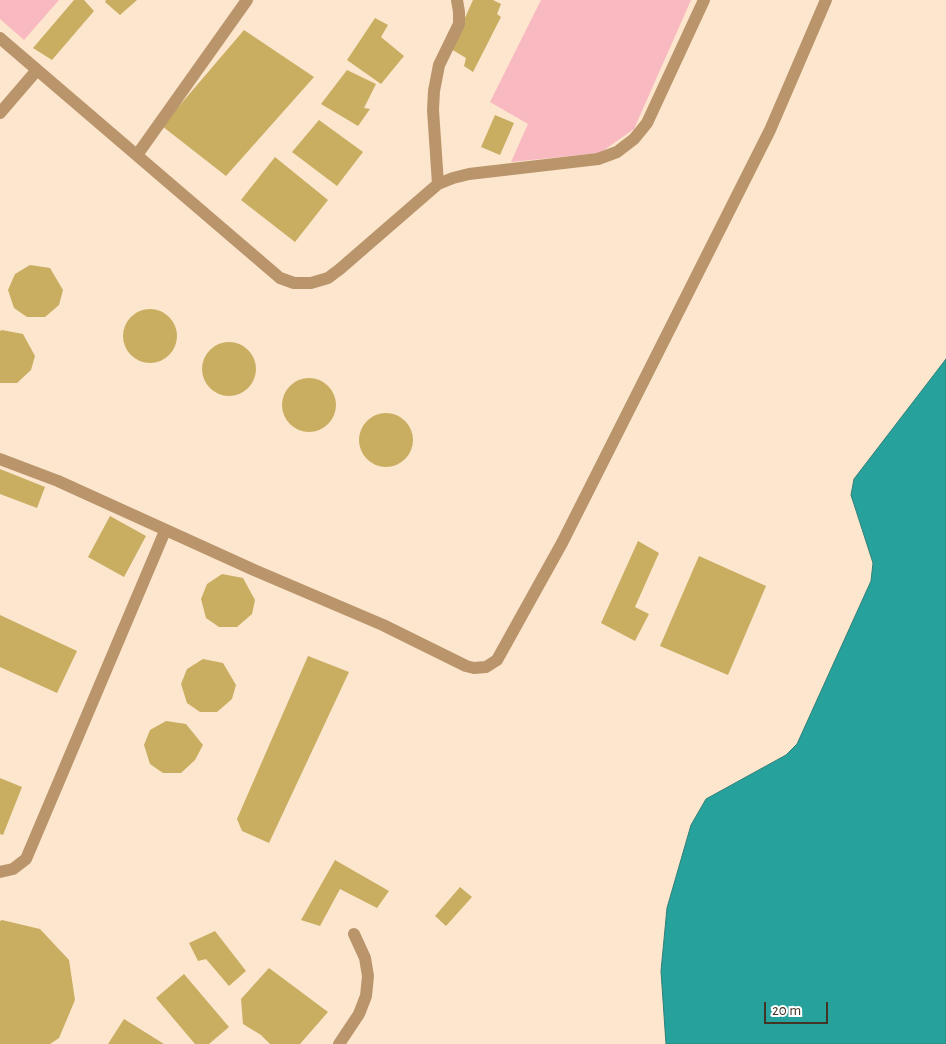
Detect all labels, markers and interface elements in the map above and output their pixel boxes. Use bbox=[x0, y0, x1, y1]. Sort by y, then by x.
scale bar bbox=[766, 992, 830, 1024]
text: 20 m bbox=[772, 1003, 801, 1018]

